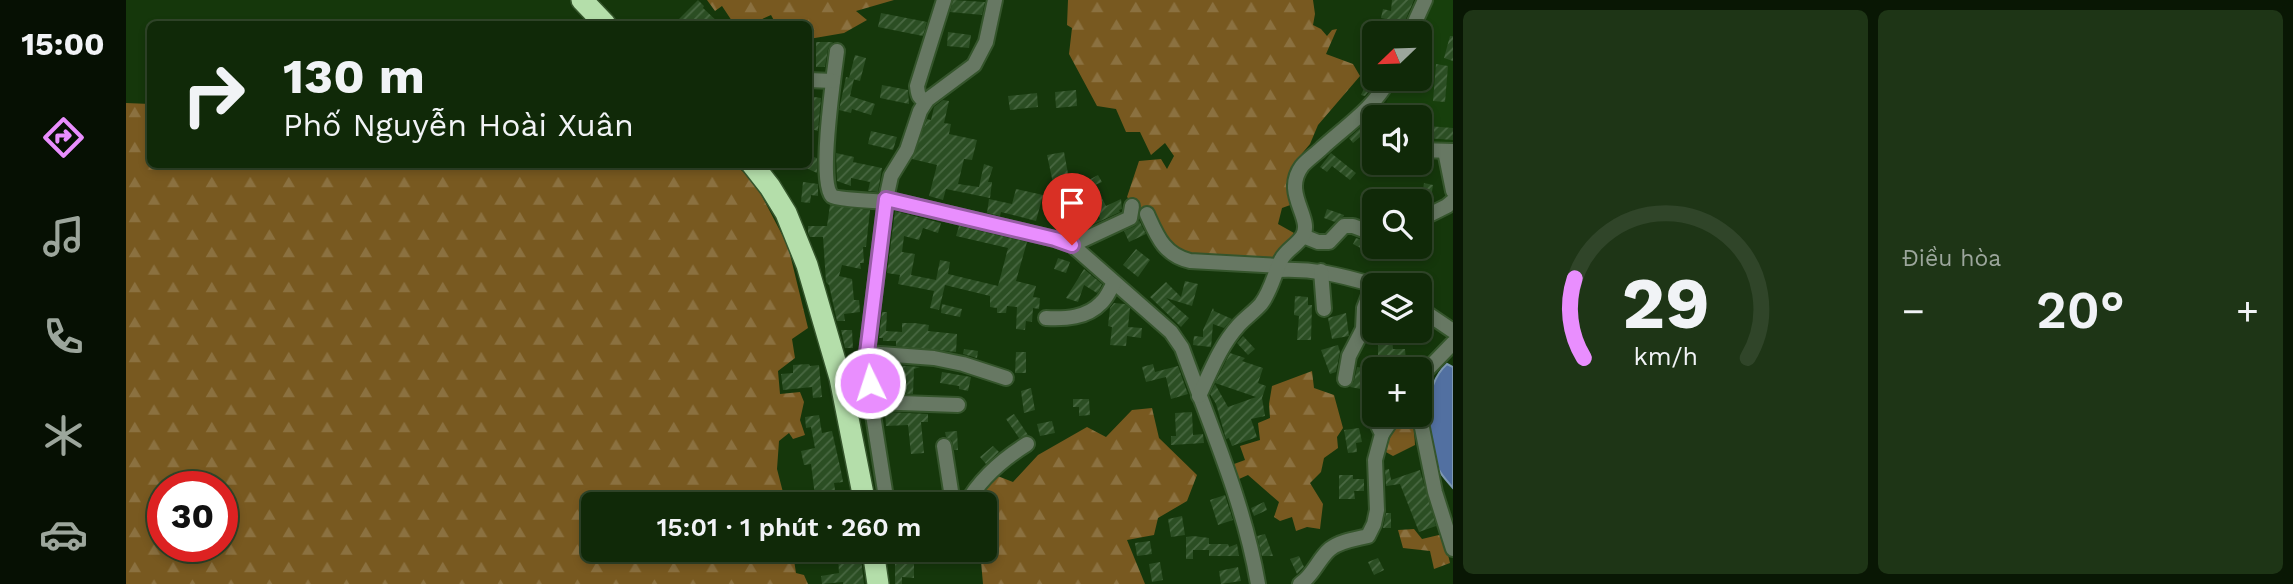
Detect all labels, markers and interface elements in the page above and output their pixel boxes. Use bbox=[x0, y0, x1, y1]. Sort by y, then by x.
north arrow bbox=[1362, 21, 1432, 91]
map controls bbox=[1362, 21, 1432, 427]
text: 15:00 bbox=[21, 25, 105, 63]
text: 130 m bbox=[283, 47, 425, 105]
icon: right bbox=[168, 49, 259, 140]
button: sound bbox=[1362, 105, 1432, 175]
text: Phố Nguyễn Hoài Xuân bbox=[283, 106, 634, 144]
icon: directions bbox=[39, 113, 88, 162]
pin bbox=[1042, 173, 1102, 245]
icon: arrive bbox=[1053, 184, 1091, 222]
button: search bbox=[1362, 189, 1432, 259]
icon: music bbox=[39, 212, 88, 261]
text: Điều hòa bbox=[1902, 245, 2001, 272]
text: 29 bbox=[1621, 260, 1710, 346]
button: layers bbox=[1362, 273, 1432, 343]
text: 20° bbox=[2036, 280, 2125, 341]
text: − bbox=[1902, 289, 1925, 333]
text: + bbox=[2236, 289, 2259, 333]
icon: phone bbox=[39, 312, 88, 361]
text: km/h bbox=[1633, 342, 1698, 371]
position arrow bbox=[833, 346, 907, 420]
button: + bbox=[1362, 357, 1432, 427]
icon: climate bbox=[39, 411, 88, 460]
speed limit sign: 30 bbox=[147, 471, 238, 562]
icon: car bbox=[39, 510, 88, 559]
text: 15:01 · 1 phút · 260 m bbox=[657, 512, 921, 542]

